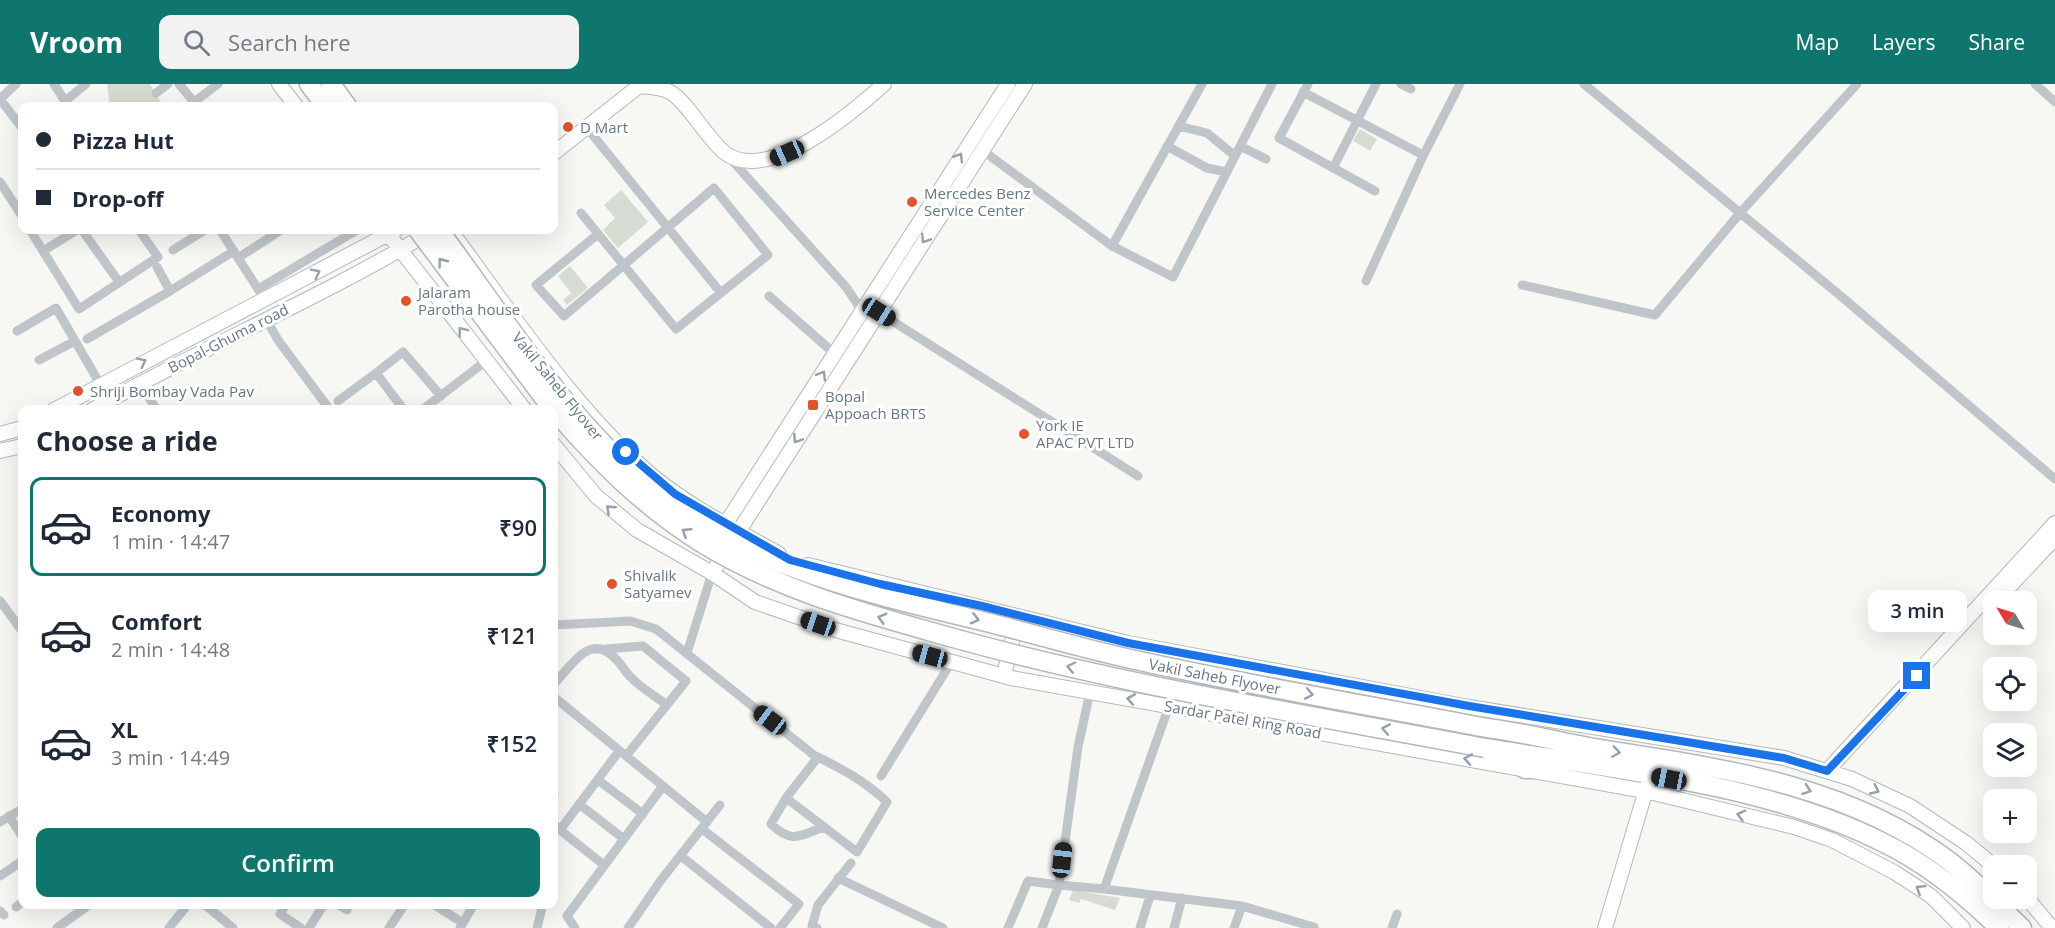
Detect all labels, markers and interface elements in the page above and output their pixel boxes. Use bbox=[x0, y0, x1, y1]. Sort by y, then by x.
search box bbox=[159, 15, 579, 69]
text: Vroom bbox=[30, 23, 123, 61]
icon: search bbox=[180, 26, 213, 59]
text: Search here bbox=[228, 27, 351, 57]
text: Map bbox=[1796, 28, 1839, 56]
text: Layers bbox=[1872, 28, 1936, 56]
text: Share bbox=[1969, 28, 2025, 56]
place label: D Mart bbox=[580, 117, 628, 137]
marker: D Mart bbox=[561, 120, 575, 134]
text: Pizza Hut bbox=[72, 125, 174, 155]
car bbox=[767, 137, 807, 169]
one-way arrow bbox=[952, 153, 964, 163]
text: Drop-off bbox=[72, 183, 164, 213]
place label: Mercedes Benz Service Center bbox=[924, 183, 1031, 220]
marker: Mercedes Benz Service Center bbox=[905, 195, 919, 209]
one-way arrow bbox=[921, 233, 933, 243]
one-way arrow bbox=[439, 257, 450, 268]
one-way arrow bbox=[310, 269, 320, 280]
place label: Jalaram Parotha house bbox=[416, 282, 520, 319]
marker: Jalaram Parotha house bbox=[399, 294, 413, 308]
car bbox=[859, 295, 899, 329]
street label: Bopal-Ghuma road bbox=[164, 299, 292, 377]
one-way arrow bbox=[459, 327, 470, 338]
street label: Vakil Saheb Flyover bbox=[508, 328, 608, 444]
one-way arrow bbox=[136, 358, 147, 369]
one-way arrow bbox=[814, 371, 826, 381]
place label: Shriji Bombay Vada Pav bbox=[90, 381, 254, 401]
marker: Shriji Bombay Vada Pav bbox=[71, 384, 85, 398]
place label: Bopal Appoach BRTS bbox=[825, 386, 926, 423]
marker: Bopal Appoach BRTS bbox=[806, 398, 820, 412]
place label: York IE APAC PVT LTD bbox=[1036, 415, 1134, 452]
text: Choose a ride bbox=[36, 422, 218, 459]
marker: York IE APAC PVT LTD bbox=[1017, 427, 1031, 441]
one-way arrow bbox=[793, 433, 805, 443]
route start bbox=[612, 438, 639, 465]
text: Economy bbox=[111, 498, 210, 528]
icon: car bbox=[39, 500, 93, 554]
one-way arrow bbox=[606, 505, 617, 516]
text: ₹90 bbox=[499, 512, 537, 542]
text: 1 min · 14:47 bbox=[111, 528, 230, 555]
one-way arrow bbox=[681, 528, 692, 539]
place label: Shivalik Satyamev bbox=[624, 565, 692, 602]
marker: Shivalik Satyamev bbox=[605, 577, 619, 591]
callout: 3 min bbox=[1868, 589, 1966, 631]
north arrow bbox=[1983, 591, 2037, 645]
map controls bbox=[1983, 591, 2037, 909]
text: 3 min bbox=[1891, 597, 1945, 624]
text: Comfort bbox=[111, 606, 202, 636]
icon: car bbox=[39, 608, 93, 662]
car bbox=[798, 610, 838, 638]
one-way arrow bbox=[970, 612, 980, 625]
one-way arrow bbox=[878, 613, 888, 625]
text: ₹121 bbox=[487, 620, 537, 650]
text: 2 min · 14:48 bbox=[111, 636, 230, 663]
car bbox=[910, 643, 950, 669]
street label: Vakil Saheb Flyover bbox=[1147, 653, 1283, 699]
button: locate bbox=[1983, 657, 2037, 711]
one-way arrow bbox=[1066, 661, 1076, 674]
route end bbox=[1903, 662, 1930, 689]
one-way arrow bbox=[1303, 687, 1313, 700]
one-way arrow bbox=[1127, 693, 1137, 706]
street label: Sardar Patel Ring Road bbox=[1163, 695, 1323, 743]
car bbox=[750, 702, 790, 738]
text: XL bbox=[111, 714, 138, 744]
icon: car bbox=[39, 716, 93, 770]
one-way arrow bbox=[1381, 723, 1391, 736]
button: layers bbox=[1983, 723, 2037, 777]
text: ₹152 bbox=[487, 728, 537, 758]
text: 3 min · 14:49 bbox=[111, 744, 230, 771]
one-way arrow bbox=[1612, 745, 1621, 757]
one-way arrow bbox=[1463, 753, 1473, 766]
car bbox=[1650, 767, 1688, 791]
one-way arrow bbox=[1869, 782, 1880, 794]
one-way arrow bbox=[1801, 783, 1812, 795]
button: + bbox=[1983, 789, 2037, 843]
one-way arrow bbox=[1737, 809, 1747, 822]
button: Confirm bbox=[36, 828, 540, 897]
car bbox=[1051, 841, 1073, 879]
button: − bbox=[1983, 855, 2037, 909]
one-way arrow bbox=[1916, 885, 1927, 896]

